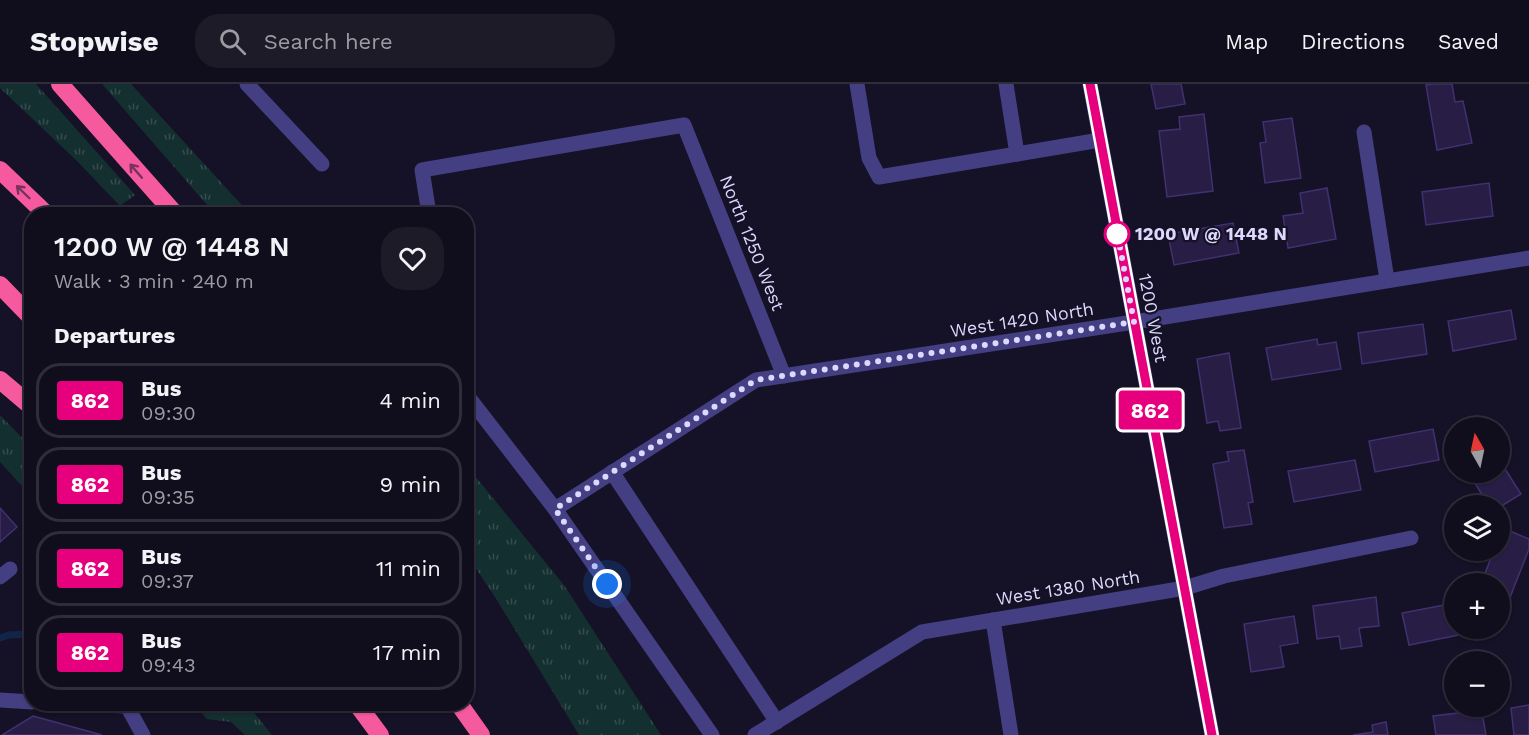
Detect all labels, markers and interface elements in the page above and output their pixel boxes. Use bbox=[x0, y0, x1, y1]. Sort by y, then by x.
search box bbox=[195, 14, 615, 68]
text: Stopwise bbox=[30, 25, 159, 58]
icon: search bbox=[216, 25, 249, 58]
text: Search here bbox=[264, 29, 393, 54]
text: Map bbox=[1225, 29, 1268, 54]
text: Directions bbox=[1301, 29, 1405, 54]
text: Saved bbox=[1438, 29, 1499, 54]
one-way arrow bbox=[130, 163, 144, 179]
street label: North 1250 West bbox=[716, 172, 789, 314]
one-way arrow bbox=[16, 185, 31, 199]
marker: 1200 W @ 1448 N bbox=[1104, 221, 1130, 247]
place label: 1200 W @ 1448 N bbox=[1135, 223, 1287, 244]
button: heart bbox=[381, 227, 444, 290]
text: 1200 W @ 1448 N bbox=[54, 230, 290, 263]
text: Walk · 3 min · 240 m bbox=[54, 269, 254, 293]
street label: 1200 West bbox=[1135, 272, 1172, 364]
street label: West 1420 North bbox=[949, 298, 1095, 341]
text: Departures bbox=[54, 323, 175, 348]
text: Bus bbox=[141, 376, 181, 401]
text: 862 bbox=[71, 388, 109, 413]
text: 4 min bbox=[380, 388, 441, 413]
line badge: 862 bbox=[1116, 390, 1184, 430]
text: 862 bbox=[1131, 398, 1169, 423]
text: 09:30 bbox=[141, 401, 196, 425]
north arrow bbox=[1444, 417, 1510, 483]
map controls bbox=[1444, 417, 1510, 717]
text: Bus bbox=[141, 460, 181, 485]
text: 862 bbox=[71, 472, 109, 497]
text: 9 min bbox=[379, 472, 441, 497]
text: 09:35 bbox=[141, 485, 195, 509]
button: layers bbox=[1444, 495, 1510, 561]
text: Bus bbox=[141, 544, 181, 569]
text: 862 bbox=[71, 556, 109, 581]
text: 11 min bbox=[376, 556, 441, 581]
street label: West 1380 North bbox=[995, 566, 1141, 609]
text: 09:37 bbox=[141, 569, 194, 593]
your location bbox=[592, 569, 622, 599]
button: + bbox=[1444, 573, 1510, 639]
text: Bus bbox=[141, 628, 181, 653]
text: 862 bbox=[71, 640, 109, 665]
text: 17 min bbox=[373, 640, 441, 665]
button: − bbox=[1444, 651, 1510, 717]
text: 09:43 bbox=[141, 653, 196, 677]

